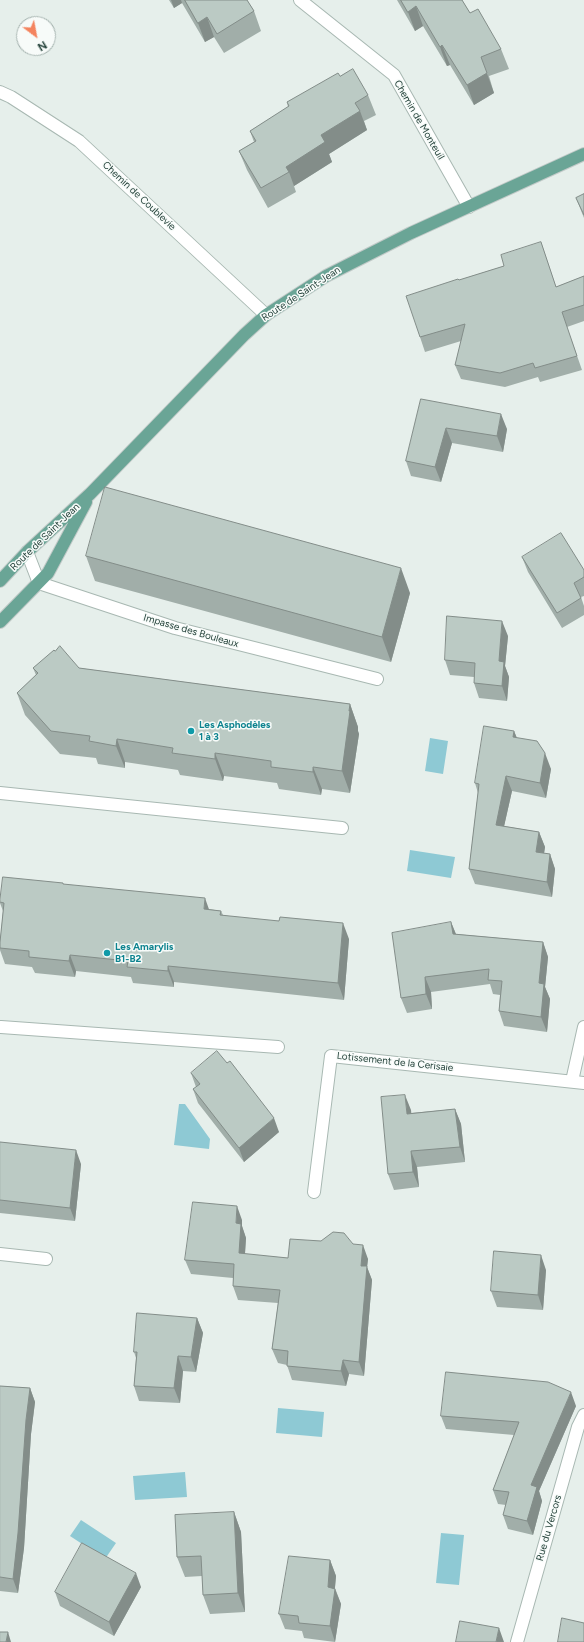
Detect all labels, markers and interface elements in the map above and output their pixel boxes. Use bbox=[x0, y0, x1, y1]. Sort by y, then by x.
north arrow bbox=[16, 16, 56, 56]
text: N bbox=[35, 38, 49, 54]
street label: Chemin de Monteuil bbox=[391, 78, 447, 162]
street label: Chemin de Coublevie bbox=[100, 159, 178, 233]
street label: Route de Saint-Jean bbox=[259, 264, 343, 324]
street label: Route de Saint-Jean bbox=[8, 501, 82, 573]
street label: Impasse des Bouleaux bbox=[142, 612, 240, 650]
place label: Les Asphodèles 1 à 3 bbox=[199, 719, 270, 742]
marker: Les Asphodèles 1 à 3 bbox=[186, 726, 196, 736]
place label: Les Amarylis B1-B2 bbox=[115, 941, 173, 964]
marker: Les Amarylis B1-B2 bbox=[102, 948, 112, 958]
street label: Lotissement de la Cerisaie bbox=[336, 1050, 454, 1074]
street label: Rue du Vercors bbox=[534, 1494, 564, 1562]

